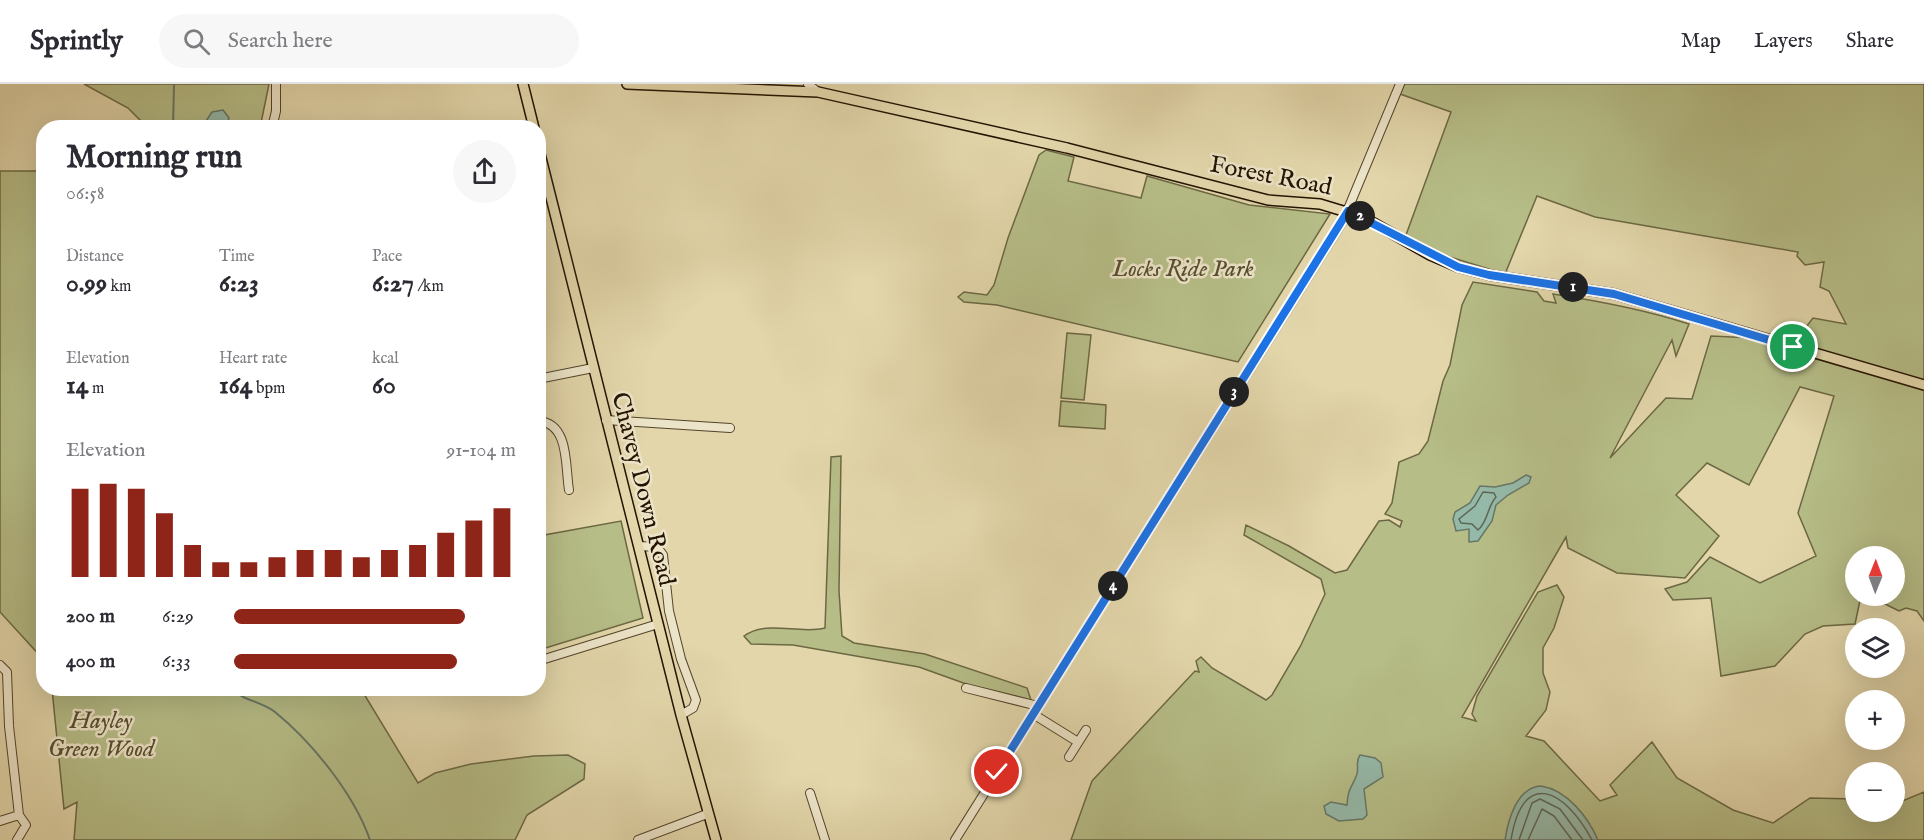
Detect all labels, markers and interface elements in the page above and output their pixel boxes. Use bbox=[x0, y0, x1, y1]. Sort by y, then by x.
search box bbox=[159, 14, 579, 68]
text: Sprintly bbox=[30, 24, 123, 59]
icon: search bbox=[180, 25, 213, 58]
text: Search here bbox=[228, 27, 333, 55]
text: Map bbox=[1681, 28, 1721, 55]
text: Layers bbox=[1754, 28, 1813, 55]
text: Share bbox=[1846, 28, 1894, 55]
text: Morning run bbox=[66, 137, 242, 179]
button: share bbox=[453, 140, 516, 203]
street label: Forest Road bbox=[1207, 149, 1335, 204]
text: 06:58 bbox=[66, 181, 105, 206]
pin: 2 bbox=[1345, 201, 1375, 231]
text: 2 bbox=[1356, 206, 1364, 226]
text: Distance bbox=[66, 247, 124, 267]
text: Time bbox=[219, 247, 255, 267]
text: Pace bbox=[372, 247, 402, 267]
park label: Locks Ride Park bbox=[1111, 254, 1254, 285]
text: 0.99 bbox=[66, 267, 107, 300]
text: 6:23 bbox=[219, 267, 259, 300]
text: 6:27 bbox=[372, 267, 414, 300]
pin: 1 bbox=[1558, 272, 1588, 302]
text: km bbox=[107, 277, 131, 297]
text: /km bbox=[414, 277, 444, 297]
text: 1 bbox=[1570, 277, 1576, 297]
pin bbox=[1767, 321, 1818, 372]
icon: arrive bbox=[1776, 330, 1809, 363]
text: Elevation bbox=[66, 349, 129, 369]
text: Heart rate bbox=[219, 349, 287, 369]
text: kcal bbox=[372, 349, 399, 369]
text: 14 bbox=[66, 369, 88, 402]
text: 164 bbox=[219, 369, 252, 402]
text: 60 bbox=[372, 369, 396, 402]
pin: 3 bbox=[1219, 377, 1249, 407]
text: m bbox=[88, 379, 104, 399]
text: bpm bbox=[252, 379, 285, 399]
text: 3 bbox=[1231, 382, 1237, 402]
street label: Chavey Down Road bbox=[603, 389, 682, 590]
text: Elevation bbox=[66, 438, 145, 463]
text: 91–104 m bbox=[446, 438, 516, 463]
north arrow bbox=[1845, 546, 1905, 606]
map controls bbox=[1845, 546, 1905, 822]
pin: 4 bbox=[1098, 571, 1128, 601]
text: 4 bbox=[1109, 576, 1117, 596]
text: 200 m bbox=[66, 604, 115, 629]
text: 6:29 bbox=[162, 604, 194, 629]
button: layers bbox=[1845, 618, 1905, 678]
text: 400 m bbox=[66, 649, 115, 674]
text: 6:33 bbox=[162, 649, 191, 674]
button: + bbox=[1845, 690, 1905, 750]
park label: Hayley Green Wood bbox=[48, 706, 156, 765]
pin bbox=[971, 746, 1022, 797]
icon: check bbox=[980, 755, 1013, 788]
button: − bbox=[1845, 762, 1905, 822]

